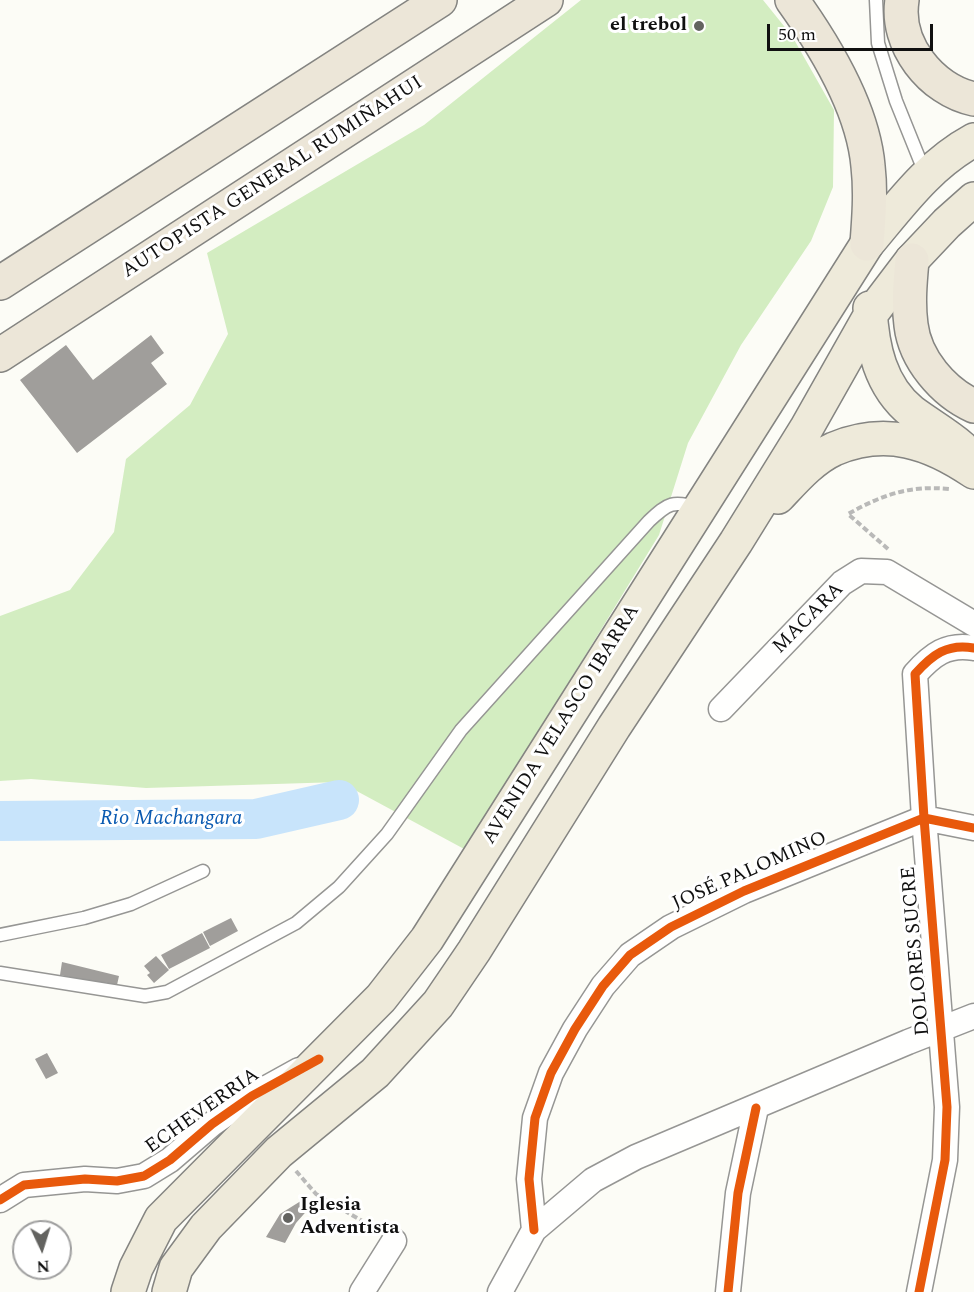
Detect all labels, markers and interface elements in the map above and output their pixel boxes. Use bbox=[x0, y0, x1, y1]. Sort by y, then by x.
scale bar bbox=[770, 12, 936, 50]
place label: el trebol bbox=[610, 14, 687, 38]
marker: el trebol bbox=[692, 19, 706, 33]
text: 50 m bbox=[778, 21, 816, 48]
street label: AUTOPISTA GENERAL RUMIÑAHUI bbox=[118, 72, 428, 284]
street label: MACARA bbox=[768, 578, 850, 660]
street label: AVENIDA VELASCO IBARRA bbox=[478, 601, 646, 849]
water label: Rio Machangara bbox=[100, 807, 242, 833]
street label: JOSÉ PALOMINO bbox=[669, 827, 831, 917]
street label: DOLORES SUCRE bbox=[898, 865, 936, 1037]
street label: ECHEVERRIA bbox=[141, 1064, 265, 1160]
place label: Iglesia Adventista bbox=[300, 1194, 400, 1241]
marker: Iglesia Adventista bbox=[281, 1211, 295, 1225]
north arrow bbox=[12, 1220, 72, 1280]
text: N bbox=[36, 1254, 50, 1278]

